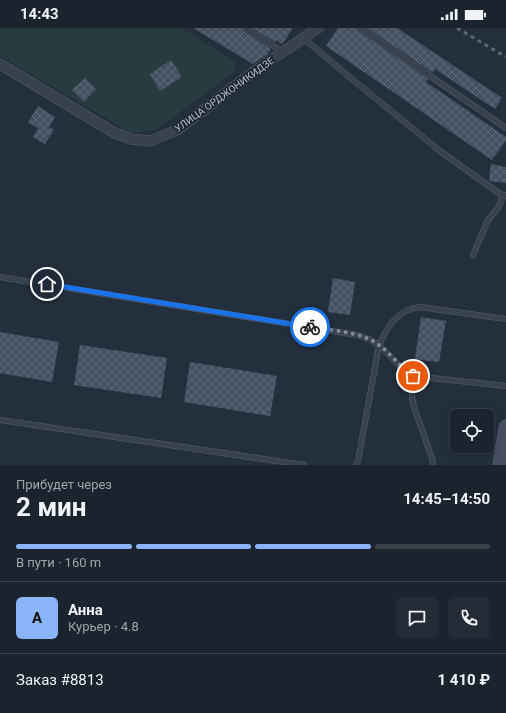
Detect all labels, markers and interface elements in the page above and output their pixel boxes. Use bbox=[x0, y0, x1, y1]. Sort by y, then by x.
text: 14:43 bbox=[20, 5, 59, 23]
street label: УЛИЦА ОРДЖОНИКИДЗЕ bbox=[173, 55, 276, 134]
pin bbox=[30, 267, 64, 301]
icon: home bbox=[36, 273, 58, 295]
courier bbox=[290, 307, 330, 347]
icon: bike bbox=[299, 316, 321, 338]
pin bbox=[396, 359, 430, 393]
icon: bag bbox=[402, 365, 424, 387]
map controls bbox=[450, 409, 494, 453]
button: locate bbox=[450, 409, 494, 453]
text: Прибудет через bbox=[16, 477, 112, 492]
text: 14:45–14:50 bbox=[403, 490, 490, 508]
text: 2 мин bbox=[16, 492, 87, 522]
text: В пути · 160 m bbox=[16, 555, 101, 570]
button: chat bbox=[396, 597, 438, 639]
button: phone bbox=[448, 597, 490, 639]
text: Анна bbox=[68, 601, 103, 619]
text: А bbox=[32, 609, 42, 627]
text: Курьер · 4.8 bbox=[68, 619, 139, 634]
text: Заказ #8813 bbox=[16, 671, 104, 689]
text: 1 410 ₽ bbox=[438, 671, 490, 689]

